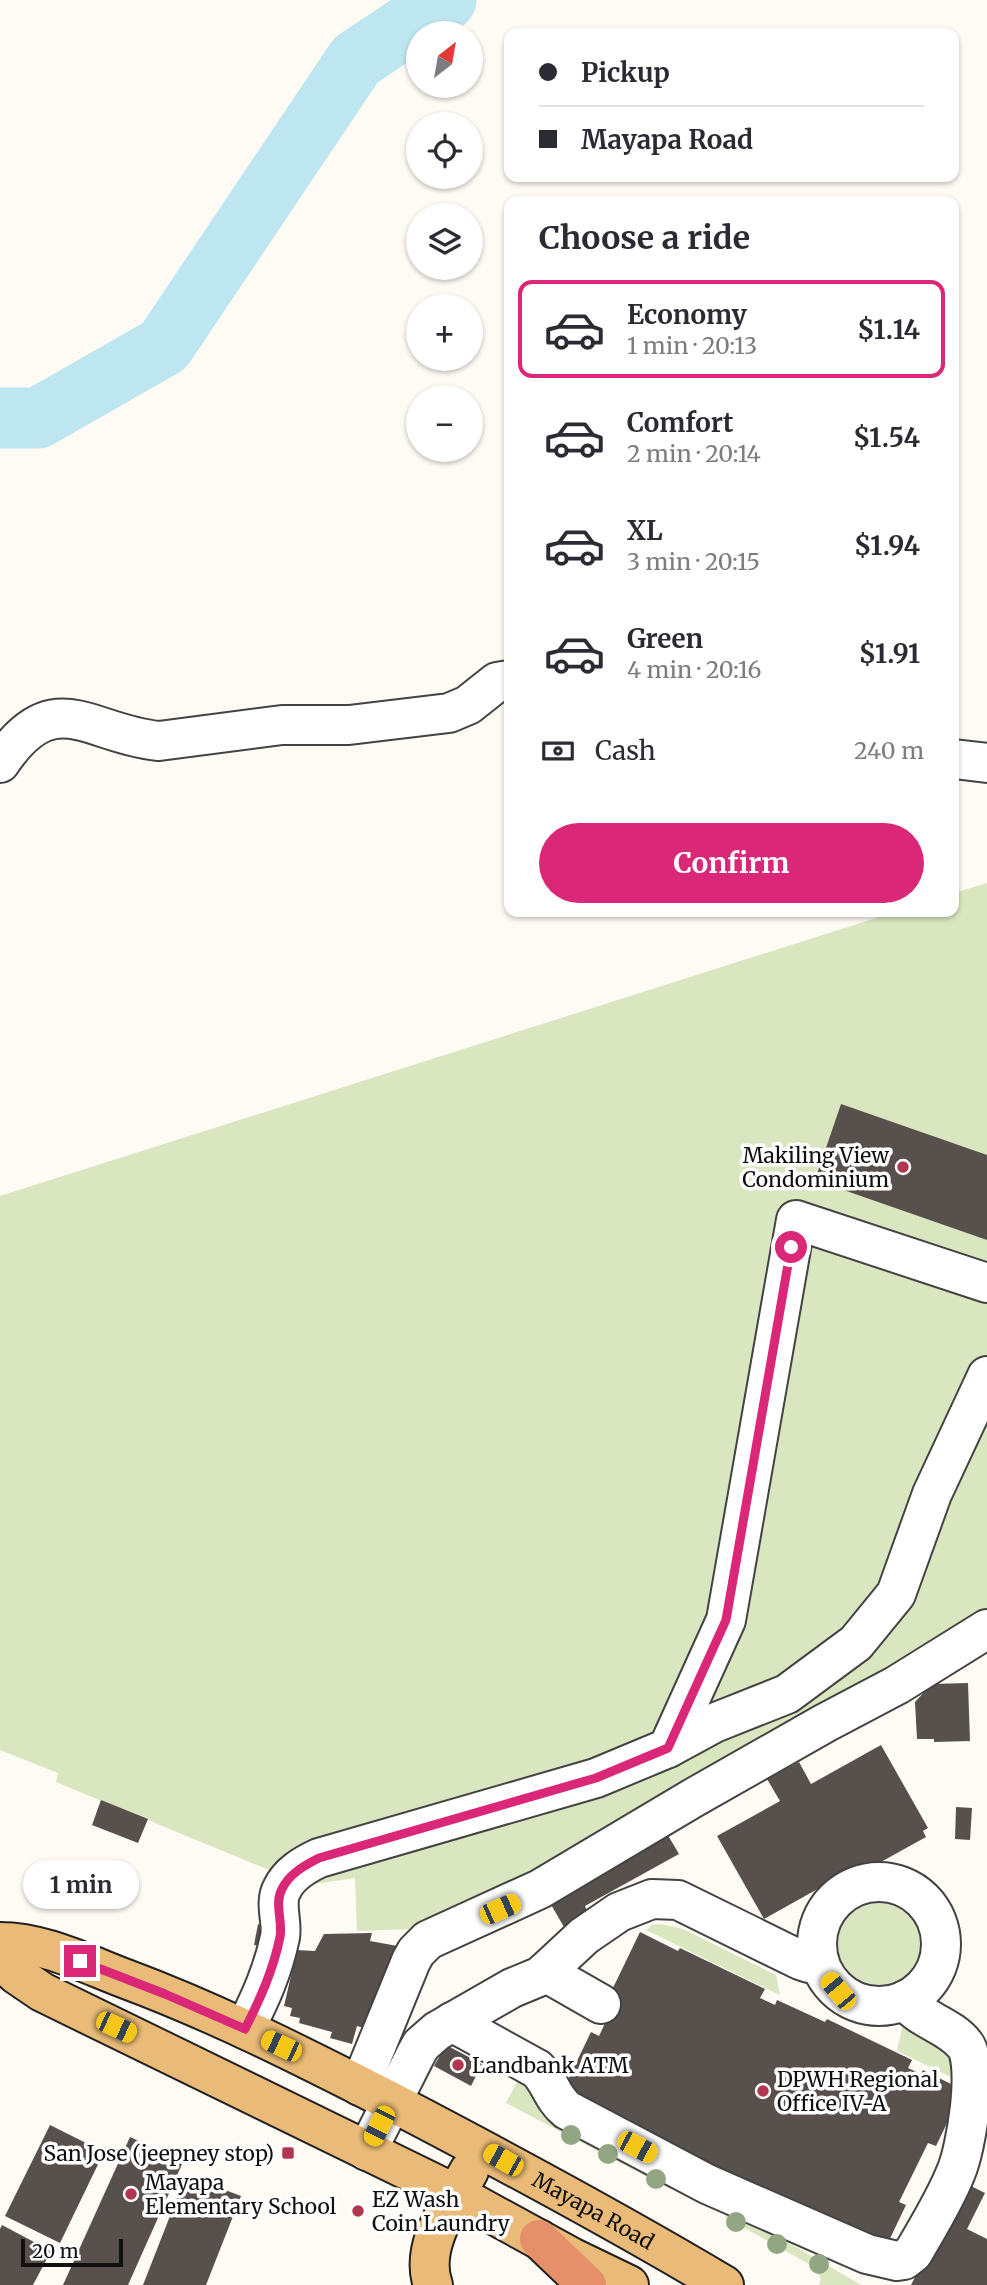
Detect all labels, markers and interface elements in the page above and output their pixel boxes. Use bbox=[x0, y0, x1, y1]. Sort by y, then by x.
north arrow bbox=[406, 21, 483, 98]
map controls bbox=[406, 21, 483, 462]
text: Pickup bbox=[581, 56, 670, 89]
button: locate bbox=[406, 112, 483, 189]
text: Mayapa Road bbox=[581, 123, 753, 156]
button: layers bbox=[406, 203, 483, 280]
text: Choose a ride bbox=[539, 218, 750, 258]
button: + bbox=[406, 294, 483, 371]
icon: car bbox=[543, 298, 606, 361]
text: Economy bbox=[627, 298, 747, 331]
text: $1.14 bbox=[857, 313, 920, 346]
text: 1 min · 20:13 bbox=[627, 331, 757, 360]
button: − bbox=[406, 385, 483, 462]
icon: car bbox=[543, 406, 606, 469]
text: Comfort bbox=[627, 406, 733, 439]
text: $1.54 bbox=[853, 421, 920, 454]
text: 2 min · 20:14 bbox=[627, 439, 761, 468]
icon: car bbox=[543, 514, 606, 577]
text: XL bbox=[627, 514, 663, 547]
text: $1.94 bbox=[854, 529, 920, 562]
text: 3 min · 20:15 bbox=[627, 547, 760, 576]
icon: car bbox=[543, 622, 606, 685]
text: Green bbox=[627, 622, 703, 655]
text: $1.91 bbox=[859, 637, 920, 670]
text: 4 min · 20:16 bbox=[627, 655, 761, 684]
icon: cash bbox=[539, 732, 577, 770]
text: Cash bbox=[595, 734, 656, 767]
text: 240 m bbox=[854, 736, 924, 765]
button: Confirm bbox=[539, 823, 924, 903]
place label: Makiling View Condominium bbox=[742, 1142, 889, 1193]
marker: Makiling View Condominium bbox=[895, 1159, 911, 1175]
route start bbox=[775, 1231, 807, 1263]
callout: 1 min bbox=[22, 1860, 138, 1909]
text: 1 min bbox=[50, 1870, 112, 1899]
car bbox=[477, 1891, 524, 1927]
route end bbox=[64, 1945, 96, 1977]
car bbox=[817, 1968, 860, 2014]
car bbox=[93, 2009, 140, 2045]
car bbox=[258, 2028, 305, 2064]
place label: Landbank ATM bbox=[472, 2052, 629, 2079]
marker: Landbank ATM bbox=[450, 2057, 466, 2073]
place label: DPWH Regional Office IV-A bbox=[777, 2066, 939, 2117]
marker: DPWH Regional Office IV-A bbox=[755, 2083, 771, 2099]
car bbox=[361, 2103, 398, 2149]
car bbox=[614, 2128, 661, 2166]
place label: San Jose (jeepney stop) bbox=[44, 2140, 274, 2167]
car bbox=[480, 2141, 527, 2179]
marker: San Jose (jeepney stop) bbox=[280, 2145, 296, 2161]
street label: Mayapa Road bbox=[528, 2166, 659, 2255]
place label: Mayapa Elementary School bbox=[145, 2169, 337, 2220]
marker: Mayapa Elementary School bbox=[123, 2186, 139, 2202]
place label: EZ Wash Coin Laundry bbox=[372, 2186, 510, 2237]
marker: EZ Wash Coin Laundry bbox=[350, 2203, 366, 2219]
scale bar bbox=[21, 2236, 122, 2268]
text: 20 m bbox=[32, 2239, 79, 2263]

